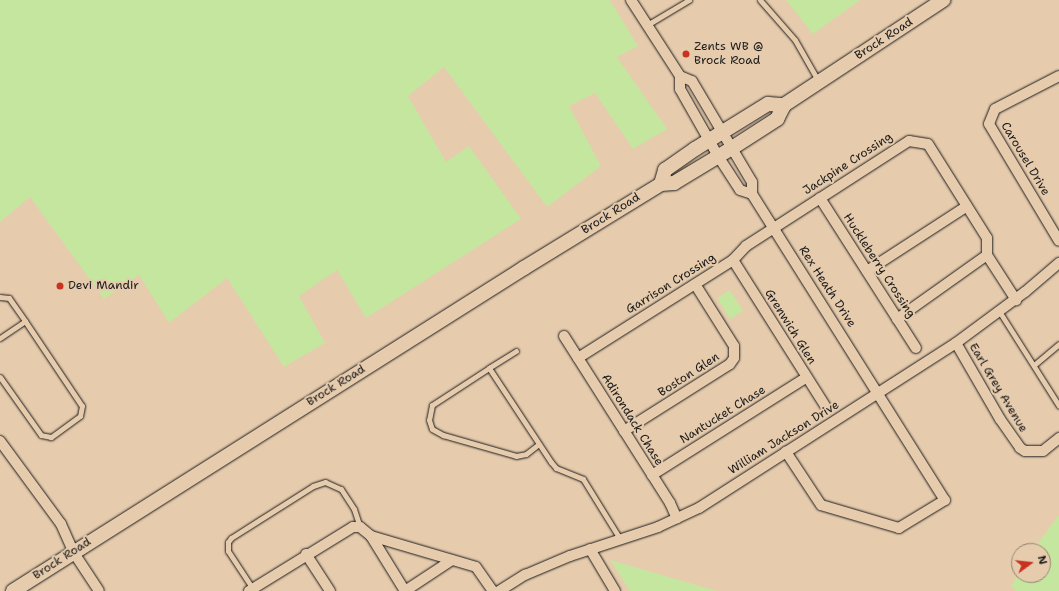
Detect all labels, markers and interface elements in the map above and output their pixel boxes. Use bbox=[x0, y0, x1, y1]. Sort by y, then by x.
street label: Brock Road bbox=[852, 15, 916, 63]
place label: Zents WB @ Brock Road bbox=[694, 40, 763, 68]
marker: Zents WB @ Brock Road bbox=[681, 49, 691, 59]
street label: Carousel Drive bbox=[997, 120, 1053, 198]
street label: Jackpine Crossing bbox=[801, 130, 895, 198]
street label: Brock Road bbox=[579, 190, 643, 238]
street label: Huckleberry Crossing bbox=[840, 211, 918, 321]
street label: Rex Heath Drive bbox=[795, 244, 859, 330]
street label: Garrison Crossing bbox=[624, 251, 718, 317]
place label: Devi Mandir bbox=[68, 279, 139, 293]
marker: Devi Mandir bbox=[55, 281, 65, 291]
street label: Grenwich Glen bbox=[761, 287, 819, 367]
street label: Earl Grey Avenue bbox=[966, 341, 1030, 435]
street label: Boston Glen bbox=[656, 350, 722, 400]
street label: Brock Road bbox=[304, 362, 368, 410]
street label: Adirondack Chase bbox=[598, 371, 666, 469]
street label: Nantucket Chase bbox=[677, 383, 769, 447]
street label: William Jackson Drive bbox=[726, 398, 842, 478]
street label: Brock Road bbox=[30, 535, 94, 583]
north arrow bbox=[1011, 543, 1051, 583]
text: N bbox=[1034, 554, 1050, 566]

